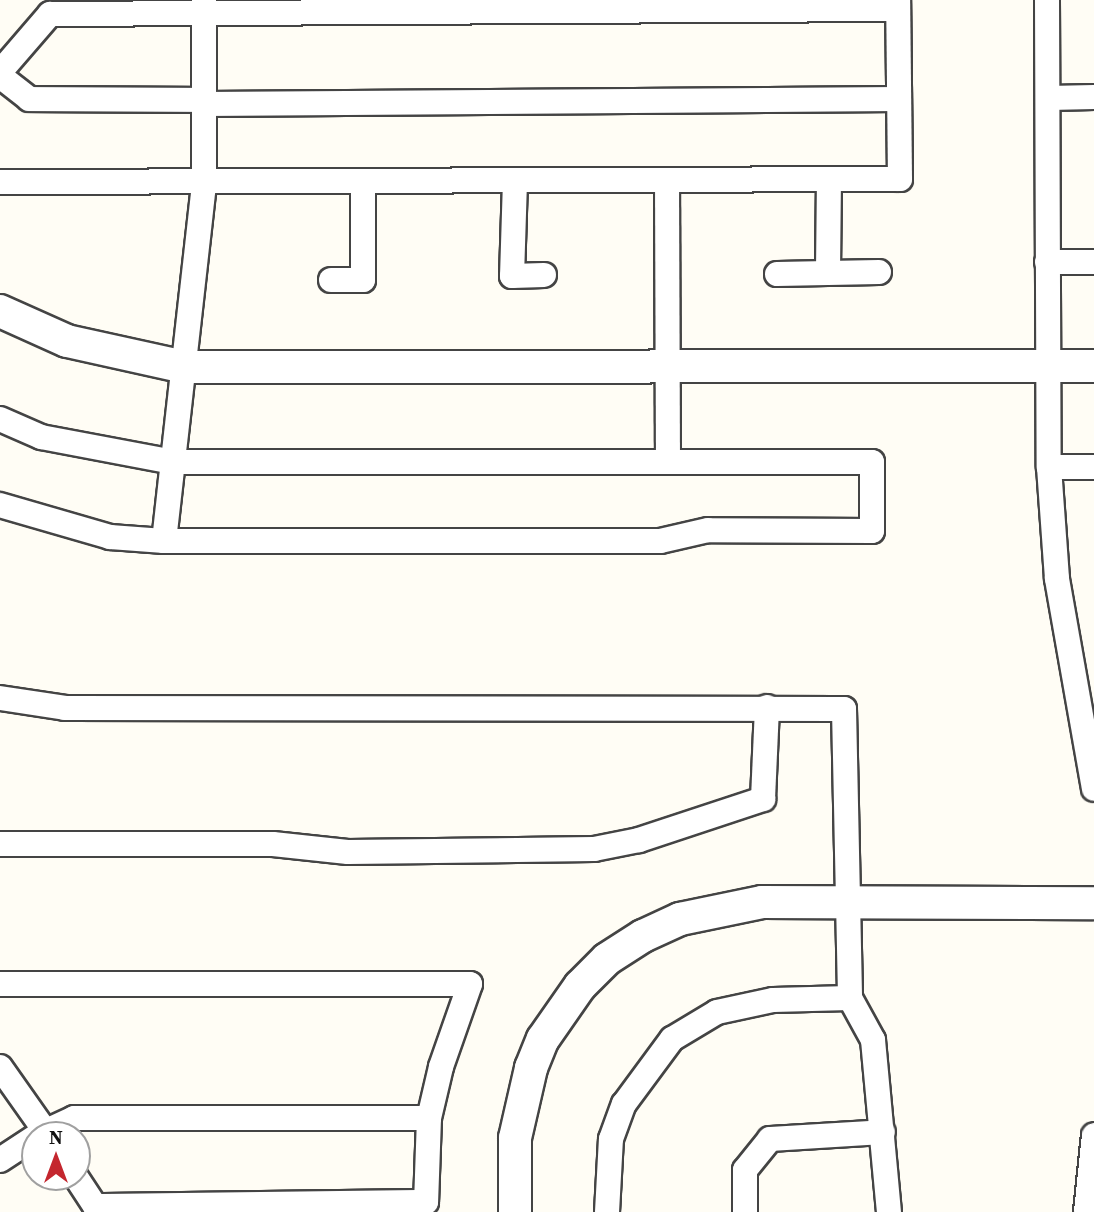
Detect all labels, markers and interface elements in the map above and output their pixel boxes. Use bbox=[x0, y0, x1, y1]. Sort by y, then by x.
north arrow bbox=[21, 1121, 91, 1191]
text: N bbox=[49, 1124, 63, 1150]

